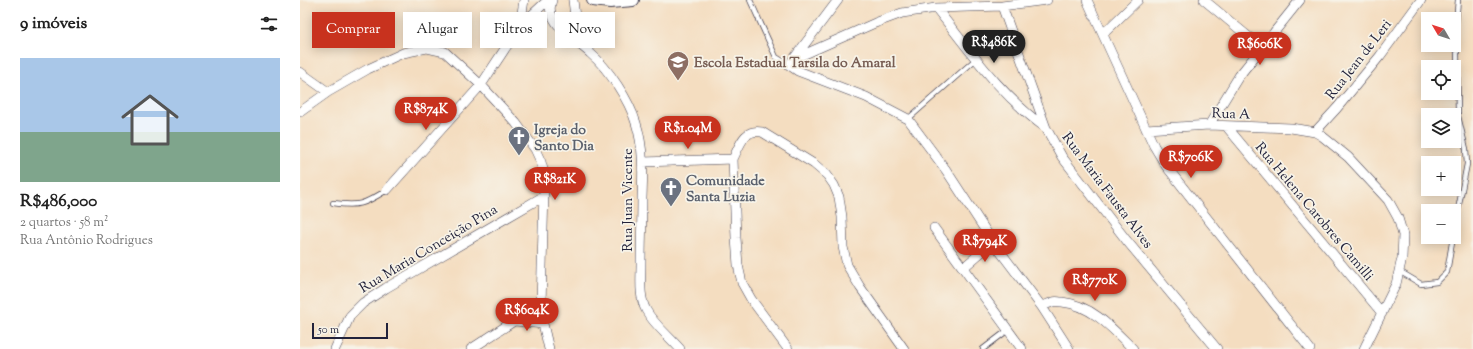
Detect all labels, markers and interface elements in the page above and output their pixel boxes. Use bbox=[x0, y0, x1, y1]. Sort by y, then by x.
text: 9 imóveis bbox=[20, 12, 87, 36]
chip: Comprar bbox=[312, 12, 395, 48]
chip: Alugar bbox=[403, 12, 472, 48]
chip: Filtros bbox=[480, 12, 547, 48]
chip: Novo bbox=[555, 12, 615, 48]
north arrow bbox=[1421, 12, 1461, 52]
map controls bbox=[1421, 12, 1461, 244]
icon: filters bbox=[258, 13, 280, 35]
street label: Rua Jean de Leri bbox=[1322, 16, 1397, 105]
pin: R$486K bbox=[961, 30, 1027, 64]
pin: R$606K bbox=[1227, 32, 1293, 66]
text: R$486K bbox=[971, 34, 1017, 52]
text: R$606K bbox=[1237, 36, 1283, 54]
school or university icon: Escola Estadual Tarsila do Amaral bbox=[665, 49, 691, 82]
place label: Escola Estadual Tarsila do Amaral bbox=[694, 54, 896, 74]
button: locate bbox=[1421, 60, 1461, 100]
icon: home bbox=[114, 84, 186, 156]
pin: R$874K bbox=[393, 97, 459, 131]
text: R$874K bbox=[404, 101, 448, 119]
street label: Rua A bbox=[1211, 104, 1251, 126]
button: layers bbox=[1421, 108, 1461, 148]
pin: R$1.04M bbox=[651, 116, 725, 150]
text: R$1.04M bbox=[664, 120, 712, 138]
place label: Igreja do Santo Dia bbox=[534, 121, 594, 157]
church icon: Igreja do Santo Dia bbox=[506, 124, 532, 157]
street label: Rua Maria Fausta Alves bbox=[1056, 129, 1157, 253]
street label: Rua Helena Carobres Camilli bbox=[1249, 139, 1378, 286]
pin: R$706K bbox=[1158, 145, 1224, 179]
street label: Rua Juan Vicente bbox=[619, 148, 639, 252]
text: R$706K bbox=[1168, 149, 1214, 167]
button: + bbox=[1421, 156, 1461, 196]
pin: R$821K bbox=[522, 167, 588, 201]
text: R$821K bbox=[534, 171, 576, 189]
place label: Comunidade Santa Luzia bbox=[686, 172, 765, 208]
church icon: Comunidade Santa Luzia bbox=[658, 175, 684, 208]
text: R$486,000 bbox=[20, 190, 97, 214]
street label: Rua Maria Conceição Pina bbox=[356, 200, 502, 299]
button: − bbox=[1421, 204, 1461, 244]
text: 2 quartos · 58 m² bbox=[20, 214, 109, 232]
pin: R$794K bbox=[952, 229, 1018, 263]
text: Rua Antônio Rodrigues bbox=[20, 232, 153, 250]
text: R$794K bbox=[963, 233, 1007, 251]
pin: R$770K bbox=[1062, 268, 1128, 302]
text: R$770K bbox=[1072, 272, 1118, 290]
pin: R$604K bbox=[494, 298, 560, 332]
text: R$604K bbox=[505, 302, 549, 320]
scale bar bbox=[312, 321, 388, 340]
text: 50 m bbox=[318, 322, 339, 338]

